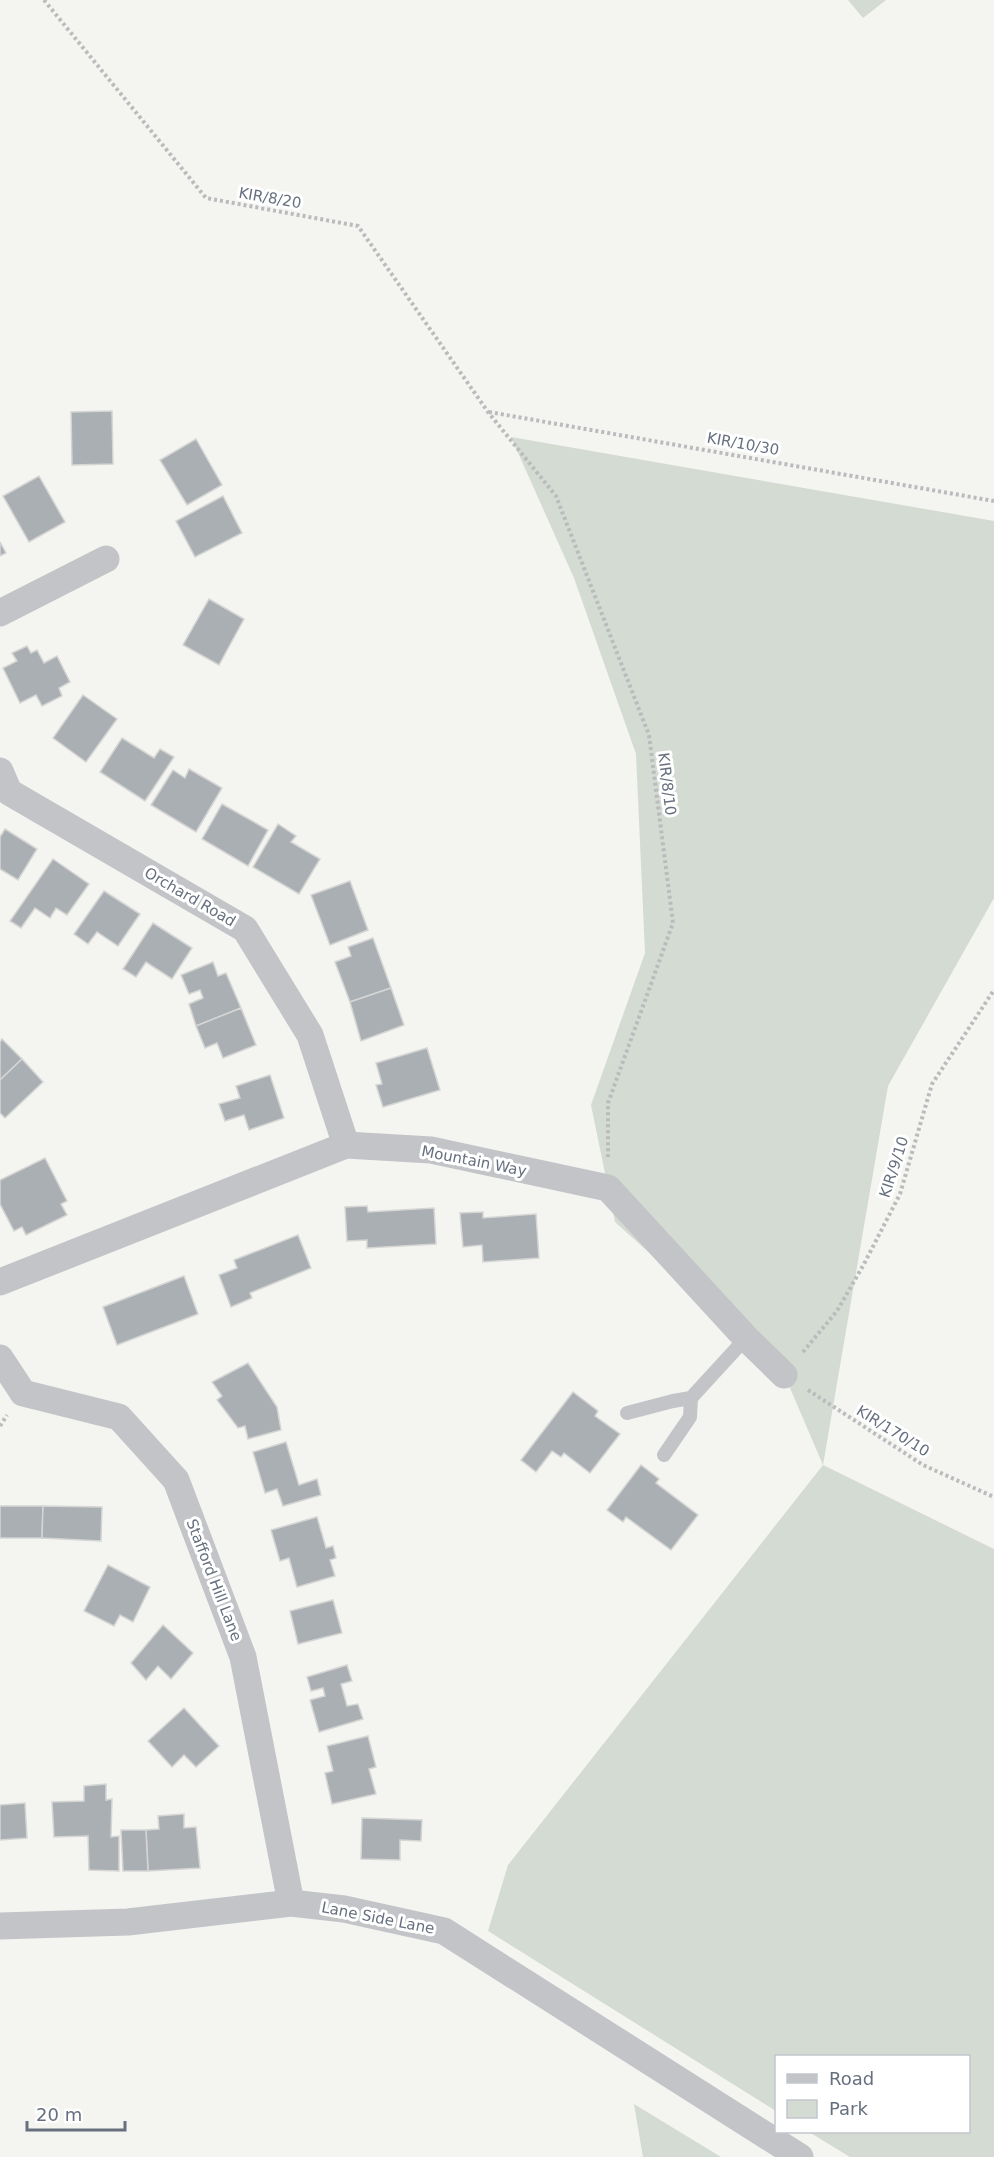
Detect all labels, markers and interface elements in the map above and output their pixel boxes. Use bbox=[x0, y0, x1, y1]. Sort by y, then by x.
street label: KIR/8/20 bbox=[237, 184, 303, 212]
street label: KIR/10/30 bbox=[706, 429, 780, 459]
street label: KIR/8/10 bbox=[654, 751, 680, 817]
street label: Orchard Road bbox=[141, 864, 239, 930]
street label: KIR/9/10 bbox=[876, 1134, 912, 1200]
street label: Mountain Way bbox=[420, 1142, 528, 1180]
street label: KIR/170/10 bbox=[853, 1402, 933, 1460]
street label: Stafford Hill Lane bbox=[182, 1516, 246, 1644]
street label: Lane Side Lane bbox=[320, 1898, 436, 1938]
legend bbox=[775, 2055, 970, 2133]
text: Road bbox=[829, 2068, 874, 2089]
scale bar bbox=[27, 2094, 124, 2132]
text: Park bbox=[829, 2098, 868, 2119]
text: 20 m bbox=[36, 2104, 82, 2125]

